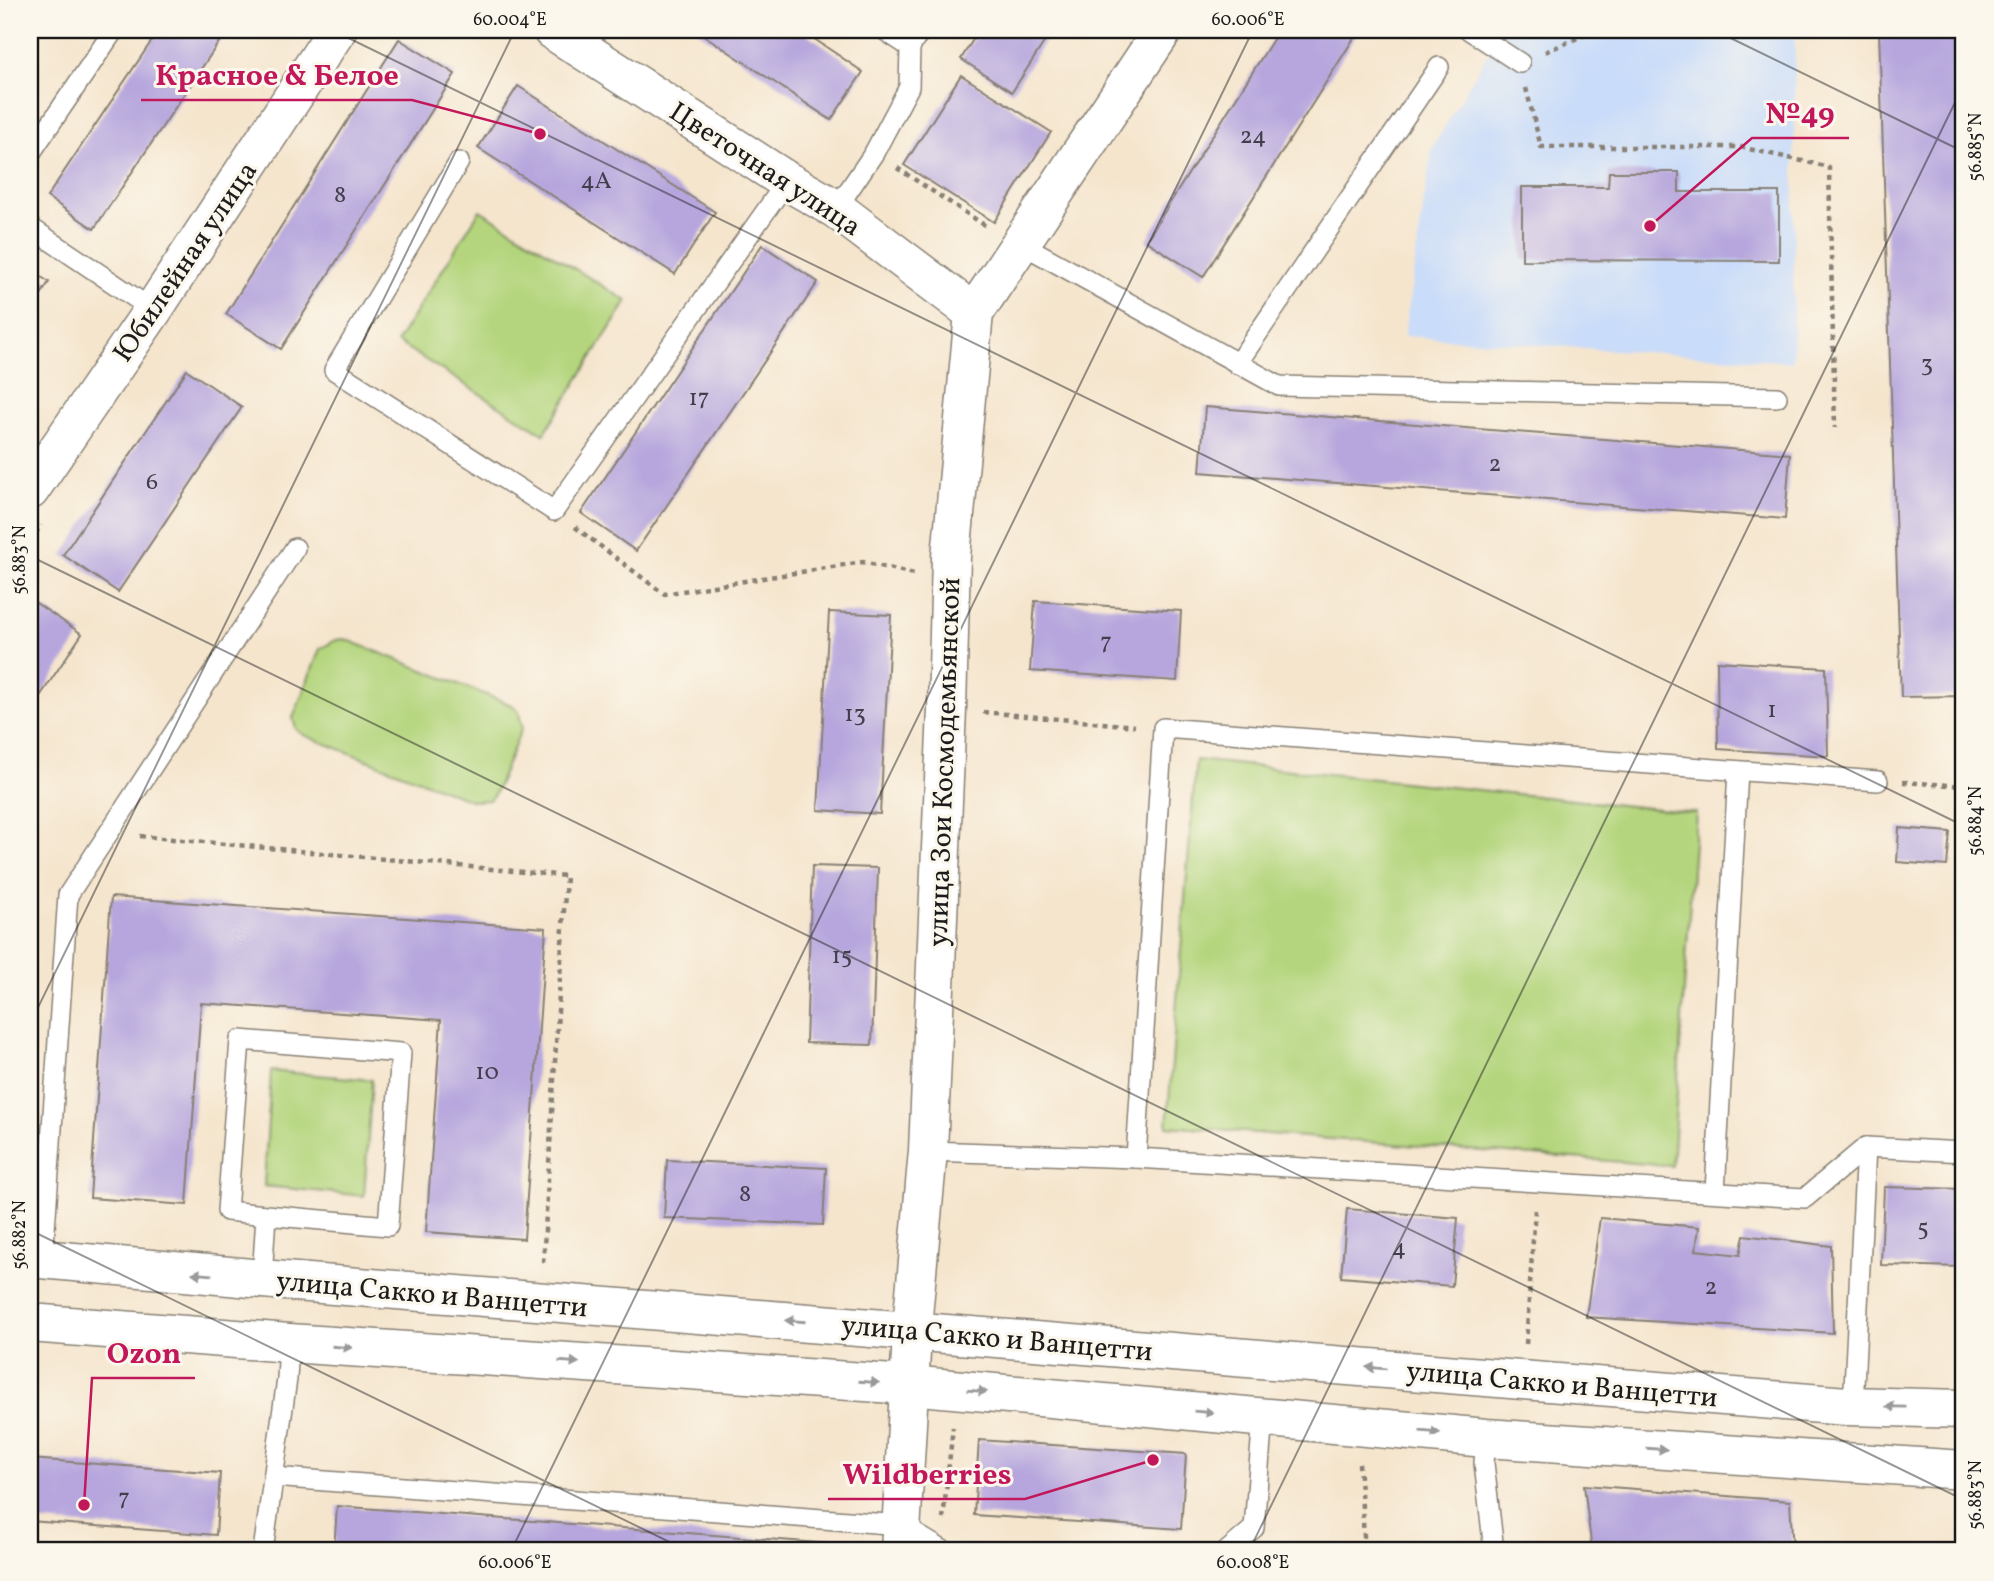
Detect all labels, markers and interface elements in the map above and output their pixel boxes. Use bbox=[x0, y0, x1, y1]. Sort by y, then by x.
text: 60.004°E bbox=[473, 8, 547, 33]
text: 60.006°E bbox=[1211, 8, 1285, 33]
callout: Красное & Белое bbox=[141, 49, 412, 100]
text: Красное & Белое bbox=[155, 56, 399, 98]
callout: №49 bbox=[1752, 87, 1849, 138]
street label: Цветочная улица bbox=[661, 93, 868, 247]
text: №49 bbox=[1765, 94, 1835, 136]
text: 56.885°N bbox=[1964, 113, 1989, 181]
house number: 24 bbox=[1240, 120, 1266, 154]
street label: Юбилейная улица bbox=[104, 154, 268, 370]
house number: 4А bbox=[580, 165, 612, 199]
house number: 8 bbox=[334, 179, 346, 213]
house number: 3 bbox=[1921, 348, 1933, 382]
house number: 17 bbox=[689, 382, 709, 416]
house number: 2 bbox=[1489, 448, 1501, 482]
house number: 6 bbox=[146, 466, 158, 500]
text: 56.883°N bbox=[8, 525, 33, 595]
street label: улица Зои Космодемьянской bbox=[920, 577, 971, 947]
house number: 7 bbox=[1100, 626, 1112, 660]
house number: 1 bbox=[1767, 694, 1777, 728]
house number: 13 bbox=[844, 698, 866, 732]
text: 56.884°N bbox=[1964, 786, 1989, 856]
house number: 15 bbox=[832, 940, 852, 974]
house number: 10 bbox=[475, 1056, 499, 1090]
house number: 8 bbox=[739, 1178, 751, 1212]
text: 56.882°N bbox=[8, 1200, 33, 1270]
house number: 5 bbox=[1917, 1212, 1929, 1246]
house number: 4 bbox=[1392, 1232, 1406, 1266]
street label: улица Сакко и Ванцетти bbox=[274, 1262, 589, 1329]
one-way arrow bbox=[191, 1268, 213, 1279]
house number: 2 bbox=[1705, 1271, 1717, 1305]
street label: улица Сакко и Ванцетти bbox=[839, 1306, 1154, 1373]
one-way arrow bbox=[784, 1315, 806, 1326]
callout: Ozon bbox=[92, 1327, 195, 1378]
text: Ozon bbox=[107, 1334, 181, 1376]
one-way arrow bbox=[331, 1342, 353, 1353]
street label: улица Сакко и Ванцетти bbox=[1404, 1352, 1719, 1419]
one-way arrow bbox=[558, 1357, 580, 1368]
one-way arrow bbox=[1365, 1362, 1387, 1373]
one-way arrow bbox=[859, 1377, 881, 1388]
one-way arrow bbox=[966, 1386, 988, 1397]
one-way arrow bbox=[1885, 1401, 1907, 1413]
one-way arrow bbox=[1193, 1407, 1215, 1418]
one-way arrow bbox=[1419, 1427, 1441, 1438]
one-way arrow bbox=[1646, 1444, 1668, 1455]
callout: Wildberries bbox=[828, 1448, 1025, 1499]
text: Wildberries bbox=[842, 1455, 1012, 1497]
text: 56.883°N bbox=[1964, 1460, 1989, 1530]
house number: 7 bbox=[118, 1482, 130, 1516]
text: 60.006°E bbox=[478, 1551, 552, 1576]
text: 60.008°E bbox=[1217, 1551, 1290, 1576]

